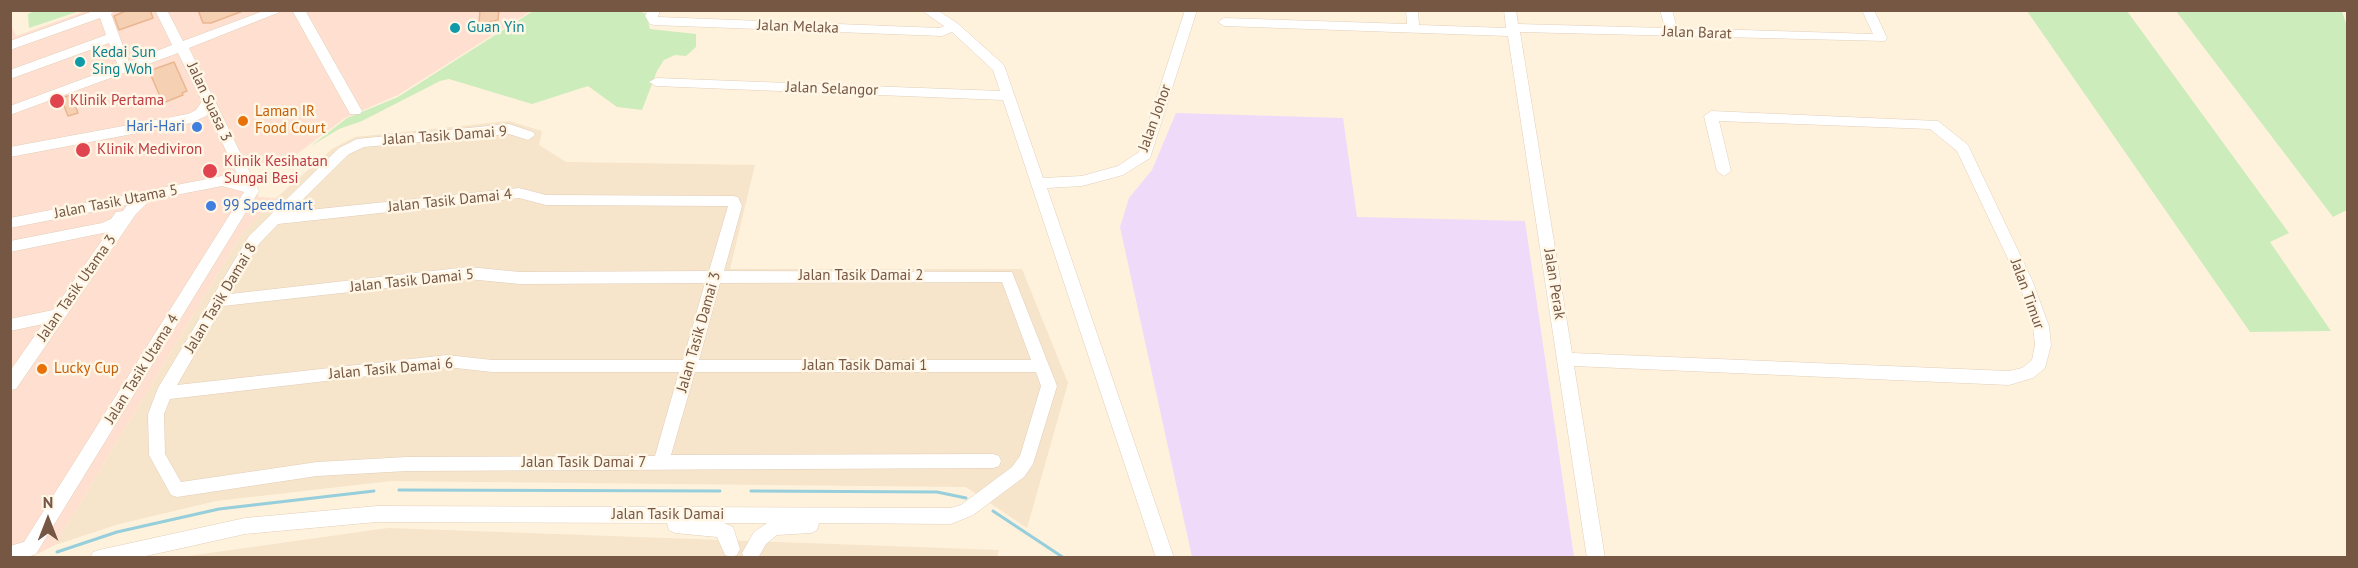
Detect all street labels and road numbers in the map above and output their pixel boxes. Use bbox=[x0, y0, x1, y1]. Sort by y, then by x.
street label: Jalan Melaka bbox=[757, 17, 839, 37]
street label: Jalan Barat bbox=[1662, 23, 1732, 43]
street label: Jalan Suasa 3 bbox=[183, 60, 235, 144]
street label: Jalan Selangor bbox=[785, 78, 879, 100]
street label: Jalan Johor bbox=[1135, 82, 1175, 154]
street label: Jalan Tasik Damai 9 bbox=[382, 123, 508, 149]
street label: Jalan Tasik Utama 5 bbox=[53, 181, 179, 223]
street label: Jalan Tasik Damai 4 bbox=[387, 186, 513, 216]
street label: Jalan Tasik Utama 3 bbox=[34, 231, 120, 345]
street label: Jalan Tasik Damai 8 bbox=[181, 240, 261, 356]
street label: Jalan Perak bbox=[1540, 248, 1568, 320]
street label: Jalan Timur bbox=[2006, 256, 2048, 332]
street label: Jalan Tasik Damai 5 bbox=[349, 266, 475, 296]
street label: Jalan Tasik Damai 2 bbox=[799, 267, 923, 285]
street label: Jalan Tasik Damai 3 bbox=[673, 270, 725, 394]
street label: Jalan Tasik Utama 4 bbox=[101, 311, 183, 427]
street label: Jalan Tasik Damai 6 bbox=[328, 355, 454, 383]
street label: Jalan Tasik Damai 1 bbox=[803, 357, 927, 375]
street label: Jalan Tasik Damai 7 bbox=[522, 454, 646, 472]
street label: Jalan Tasik Damai bbox=[612, 506, 724, 524]

